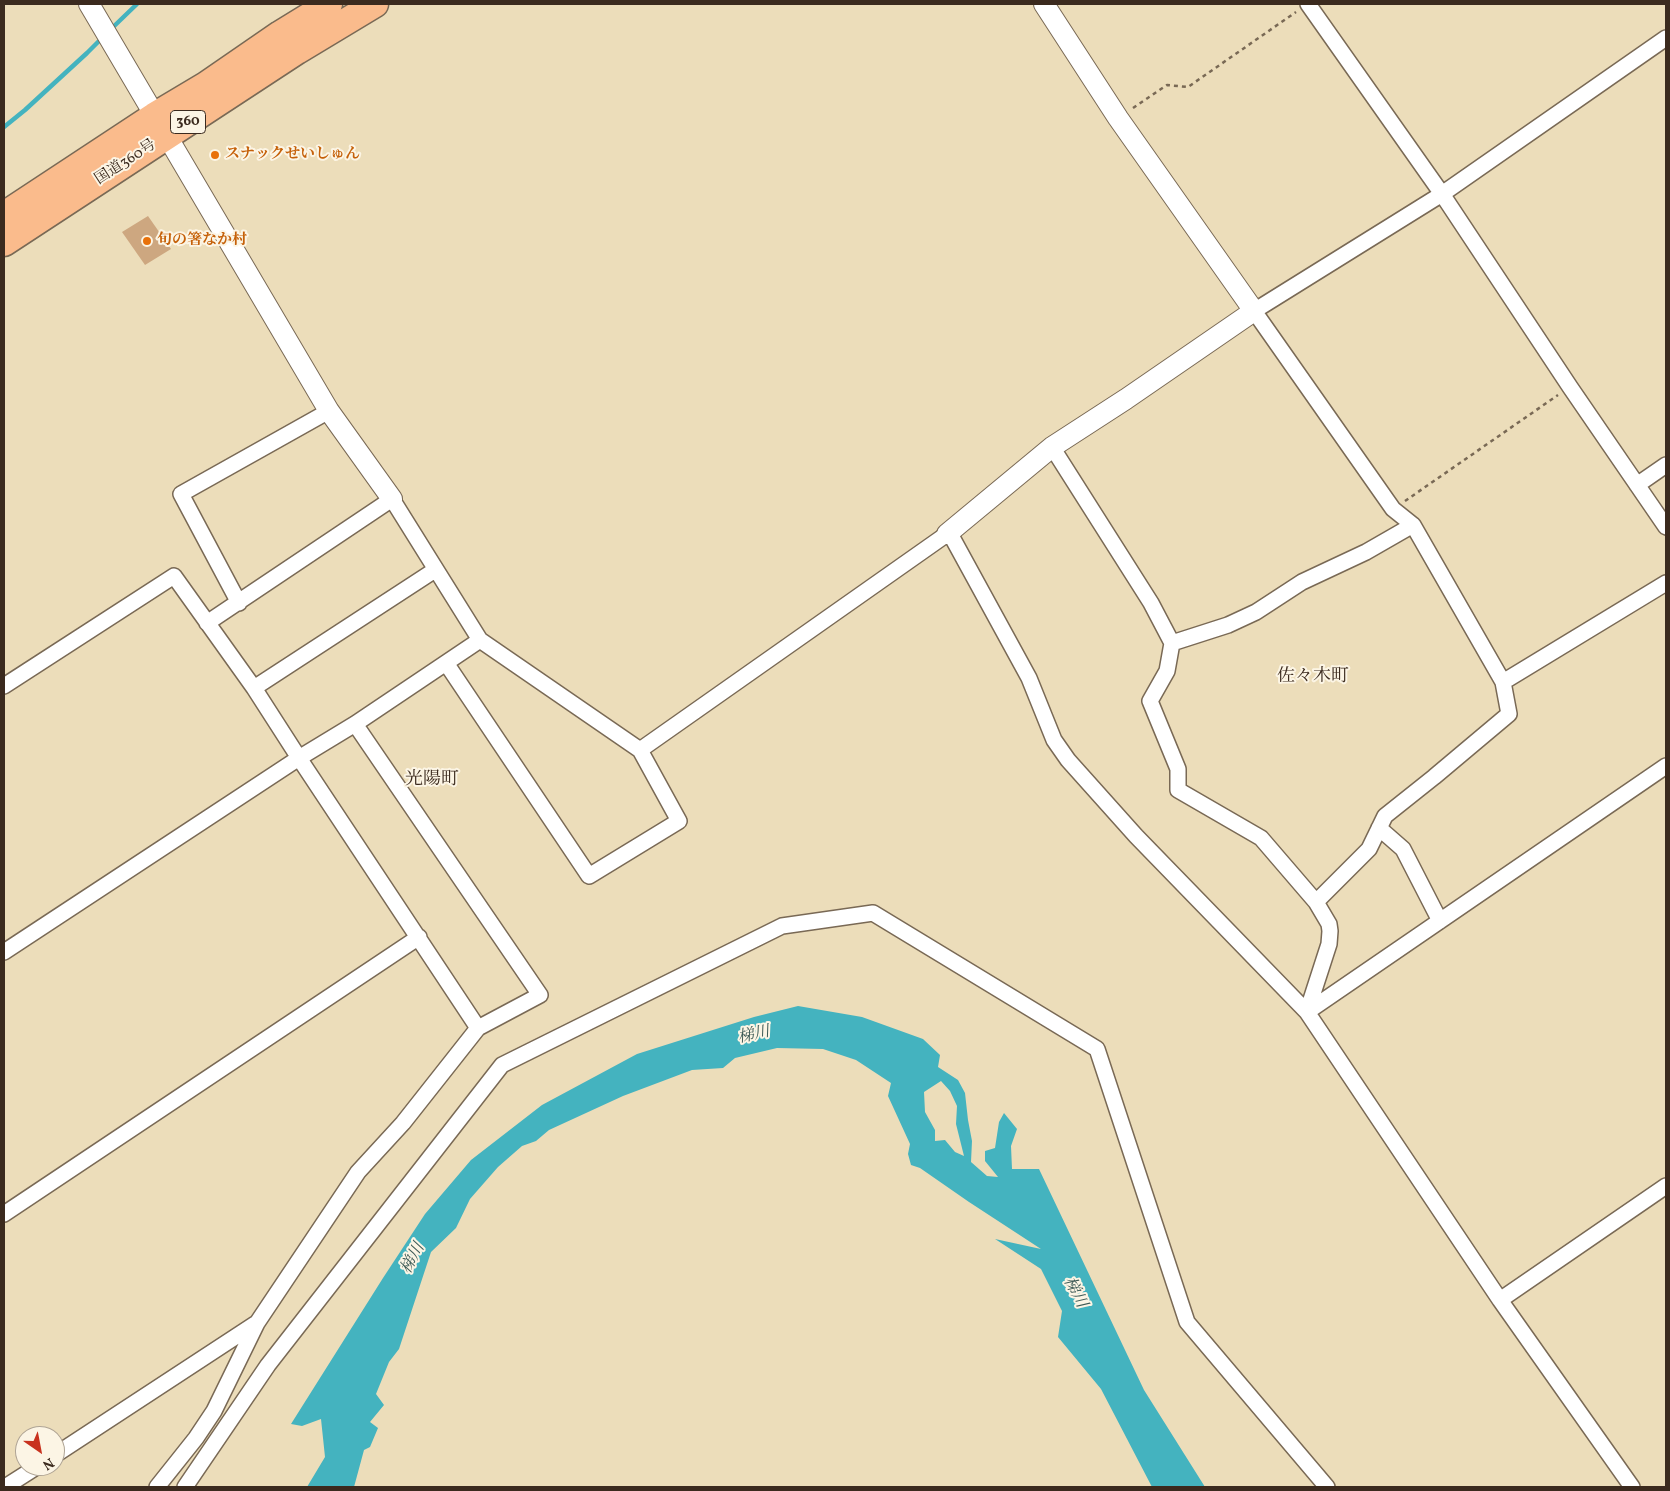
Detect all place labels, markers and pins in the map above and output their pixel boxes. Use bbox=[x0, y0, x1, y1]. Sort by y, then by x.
place label: スナックせいしゅん bbox=[225, 146, 360, 164]
marker: スナックせいしゅん bbox=[209, 149, 221, 161]
place label: 旬の箸なか村 bbox=[157, 232, 247, 250]
marker: 旬の箸なか村 bbox=[141, 235, 153, 247]

